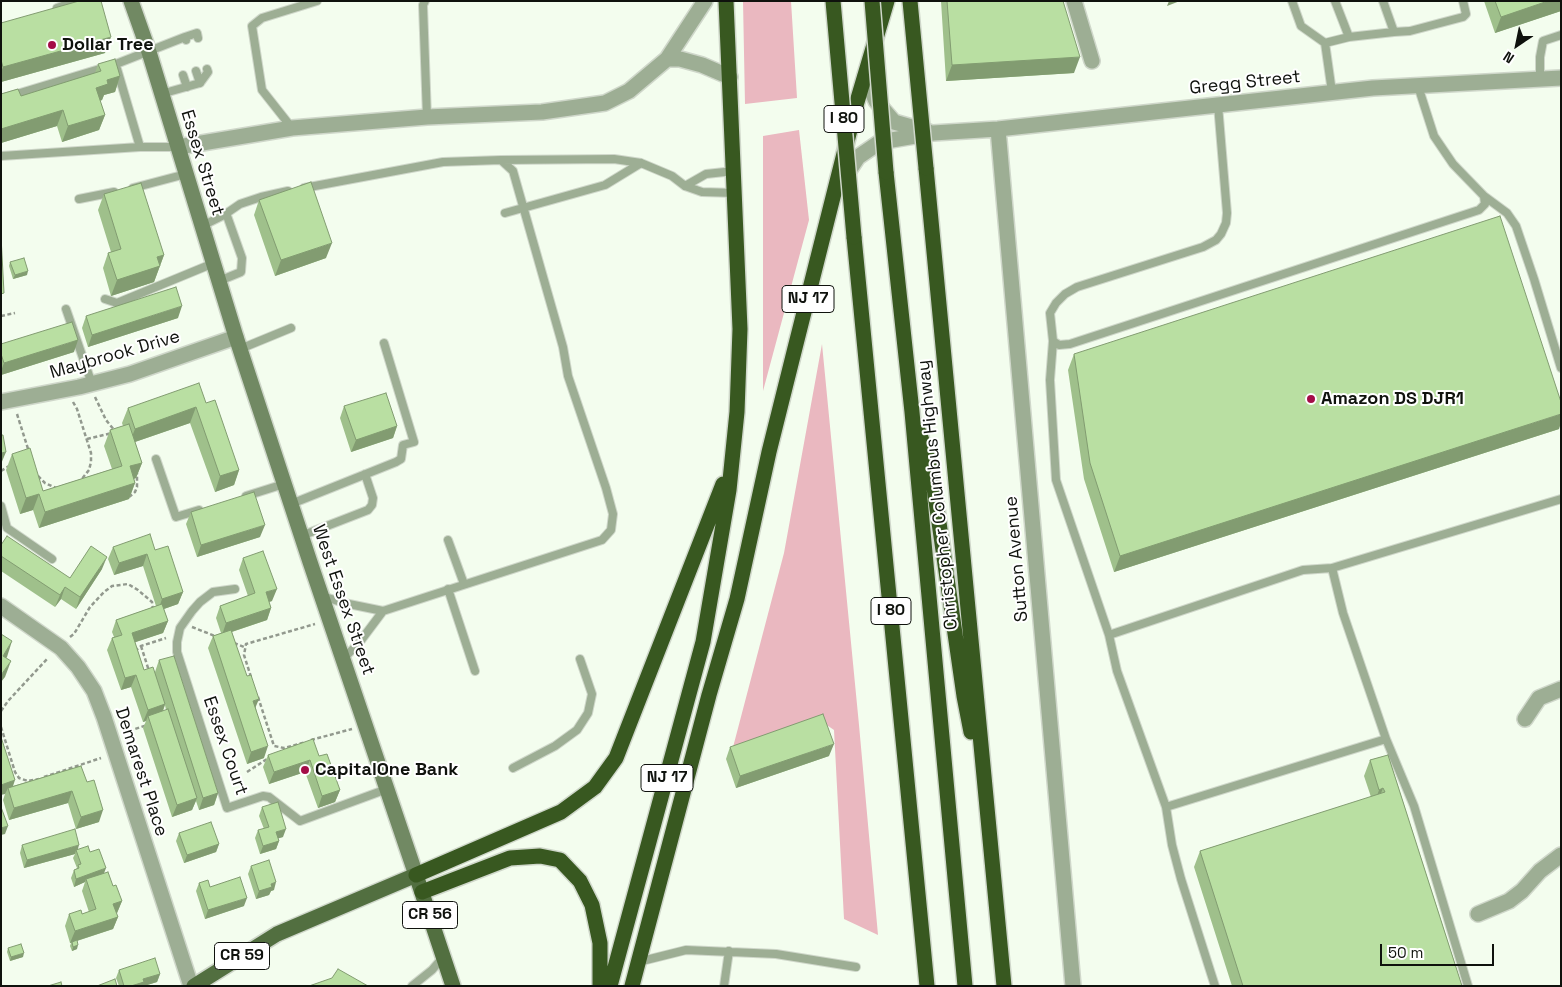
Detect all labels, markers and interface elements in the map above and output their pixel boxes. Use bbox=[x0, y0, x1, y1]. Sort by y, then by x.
north arrow bbox=[1492, 20, 1542, 70]
place label: Dollar Tree bbox=[62, 34, 154, 56]
marker: Dollar Tree bbox=[46, 39, 58, 51]
text: N bbox=[1500, 47, 1518, 68]
street label: Gregg Street bbox=[1188, 66, 1302, 100]
road number: I 80 bbox=[824, 106, 864, 132]
street label: Essex Street bbox=[176, 107, 228, 219]
road number: NJ 17 bbox=[782, 286, 834, 312]
street label: Maybrook Drive bbox=[47, 326, 183, 384]
street label: Christopher Columbus Highway bbox=[913, 359, 963, 631]
place label: Amazon DS DJR1 bbox=[1321, 388, 1464, 410]
marker: Amazon DS DJR1 bbox=[1305, 393, 1317, 405]
street label: Sutton Avenue bbox=[1001, 495, 1033, 623]
street label: West Essex Street bbox=[307, 522, 379, 678]
road number: I 80 bbox=[871, 598, 911, 624]
street label: Essex Court bbox=[198, 694, 252, 798]
street label: Demarest Place bbox=[110, 705, 172, 839]
place label: CapitalOne Bank bbox=[315, 759, 458, 781]
marker: CapitalOne Bank bbox=[299, 764, 311, 776]
road number: NJ 17 bbox=[641, 764, 693, 791]
road number: CR 56 bbox=[402, 902, 458, 928]
scale bar bbox=[1382, 934, 1496, 966]
road number: CR 59 bbox=[214, 942, 270, 969]
text: 50 m bbox=[1388, 943, 1423, 962]

